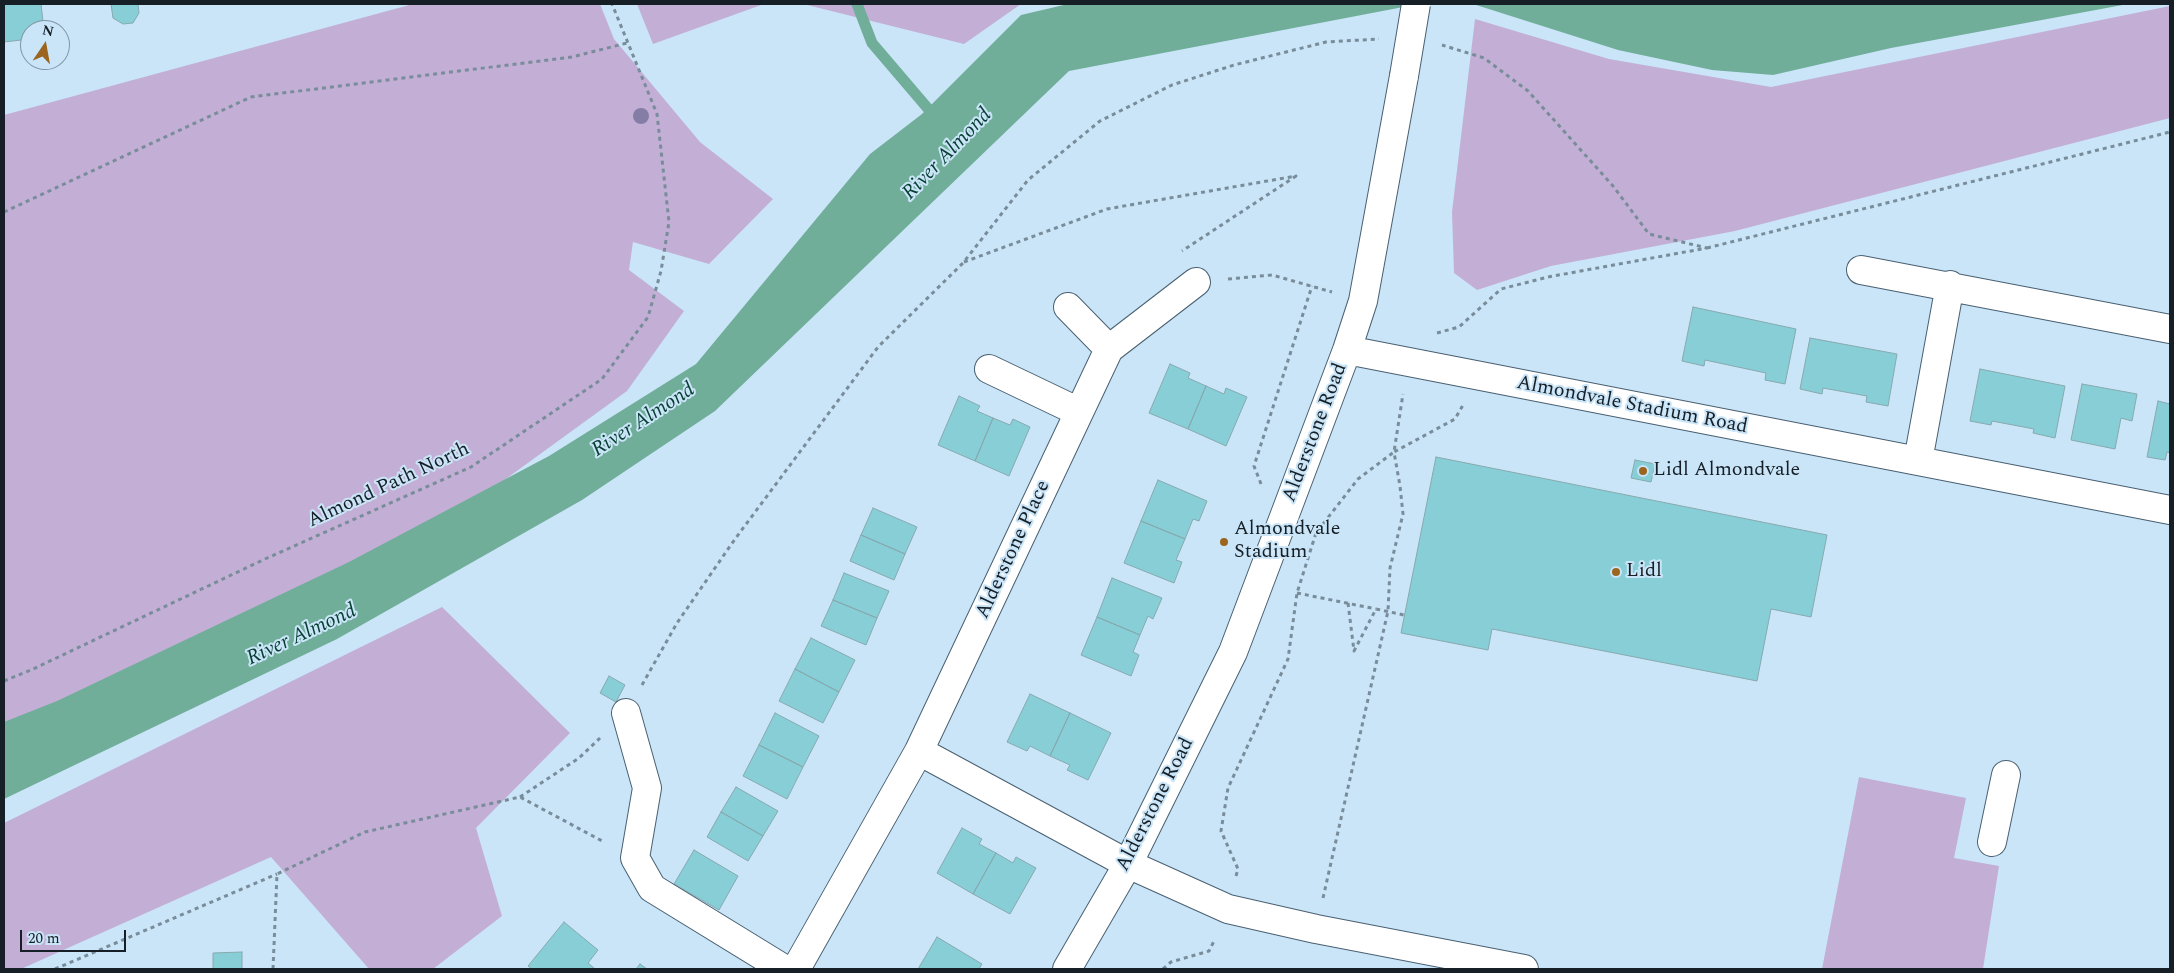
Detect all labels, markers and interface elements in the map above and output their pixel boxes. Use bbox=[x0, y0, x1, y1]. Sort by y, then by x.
text: N bbox=[40, 19, 56, 42]
north arrow bbox=[20, 20, 70, 70]
water label: River Almond bbox=[898, 104, 998, 206]
street label: Alderstone Road bbox=[1278, 360, 1354, 506]
street label: Almondvale Stadium Road bbox=[1514, 372, 1750, 440]
water label: River Almond bbox=[588, 378, 700, 464]
street label: Almond Path North bbox=[304, 438, 474, 534]
place label: Lidl Almondvale bbox=[1653, 459, 1800, 483]
marker: Lidl Almondvale bbox=[1637, 465, 1649, 477]
street label: Alderstone Place bbox=[971, 477, 1057, 623]
place label: Almondvale Stadium bbox=[1234, 518, 1340, 565]
marker: Almondvale Stadium bbox=[1218, 536, 1230, 548]
place label: Lidl bbox=[1626, 560, 1662, 584]
marker: Lidl bbox=[1610, 566, 1622, 578]
water label: River Almond bbox=[243, 600, 361, 672]
street label: Alderstone Road bbox=[1112, 734, 1200, 876]
scale bar bbox=[22, 920, 129, 952]
text: 20 m bbox=[28, 927, 60, 950]

